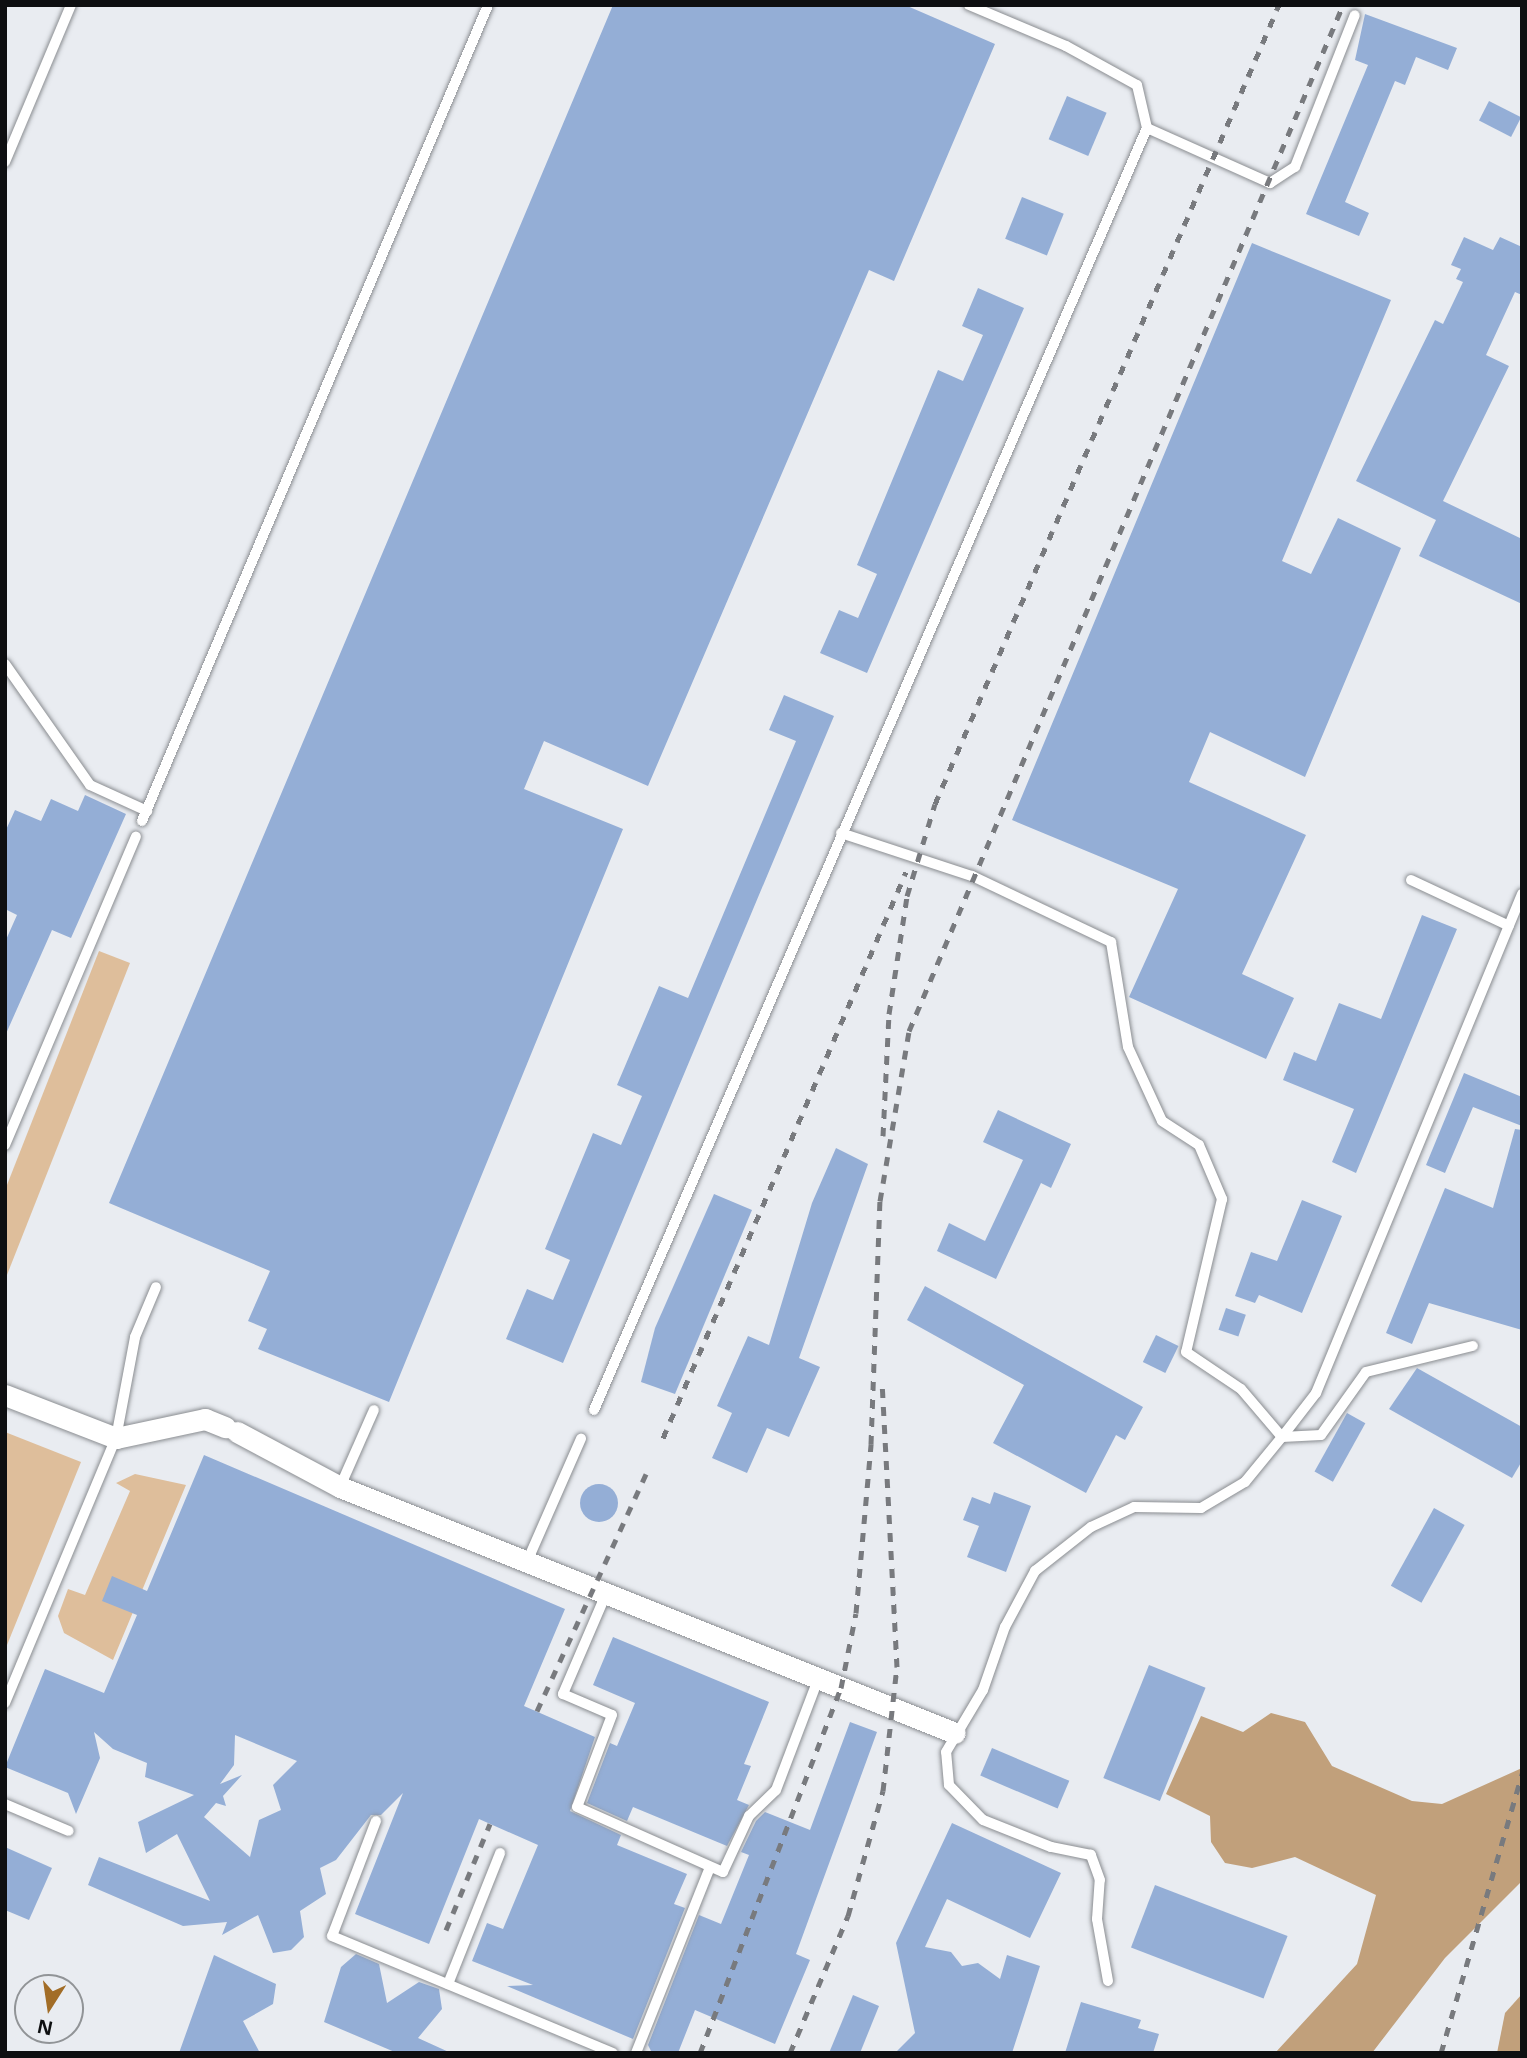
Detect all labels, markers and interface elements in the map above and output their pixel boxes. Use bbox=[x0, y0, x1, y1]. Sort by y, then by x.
north arrow bbox=[14, 1974, 84, 2044]
text: N bbox=[35, 2013, 55, 2042]

